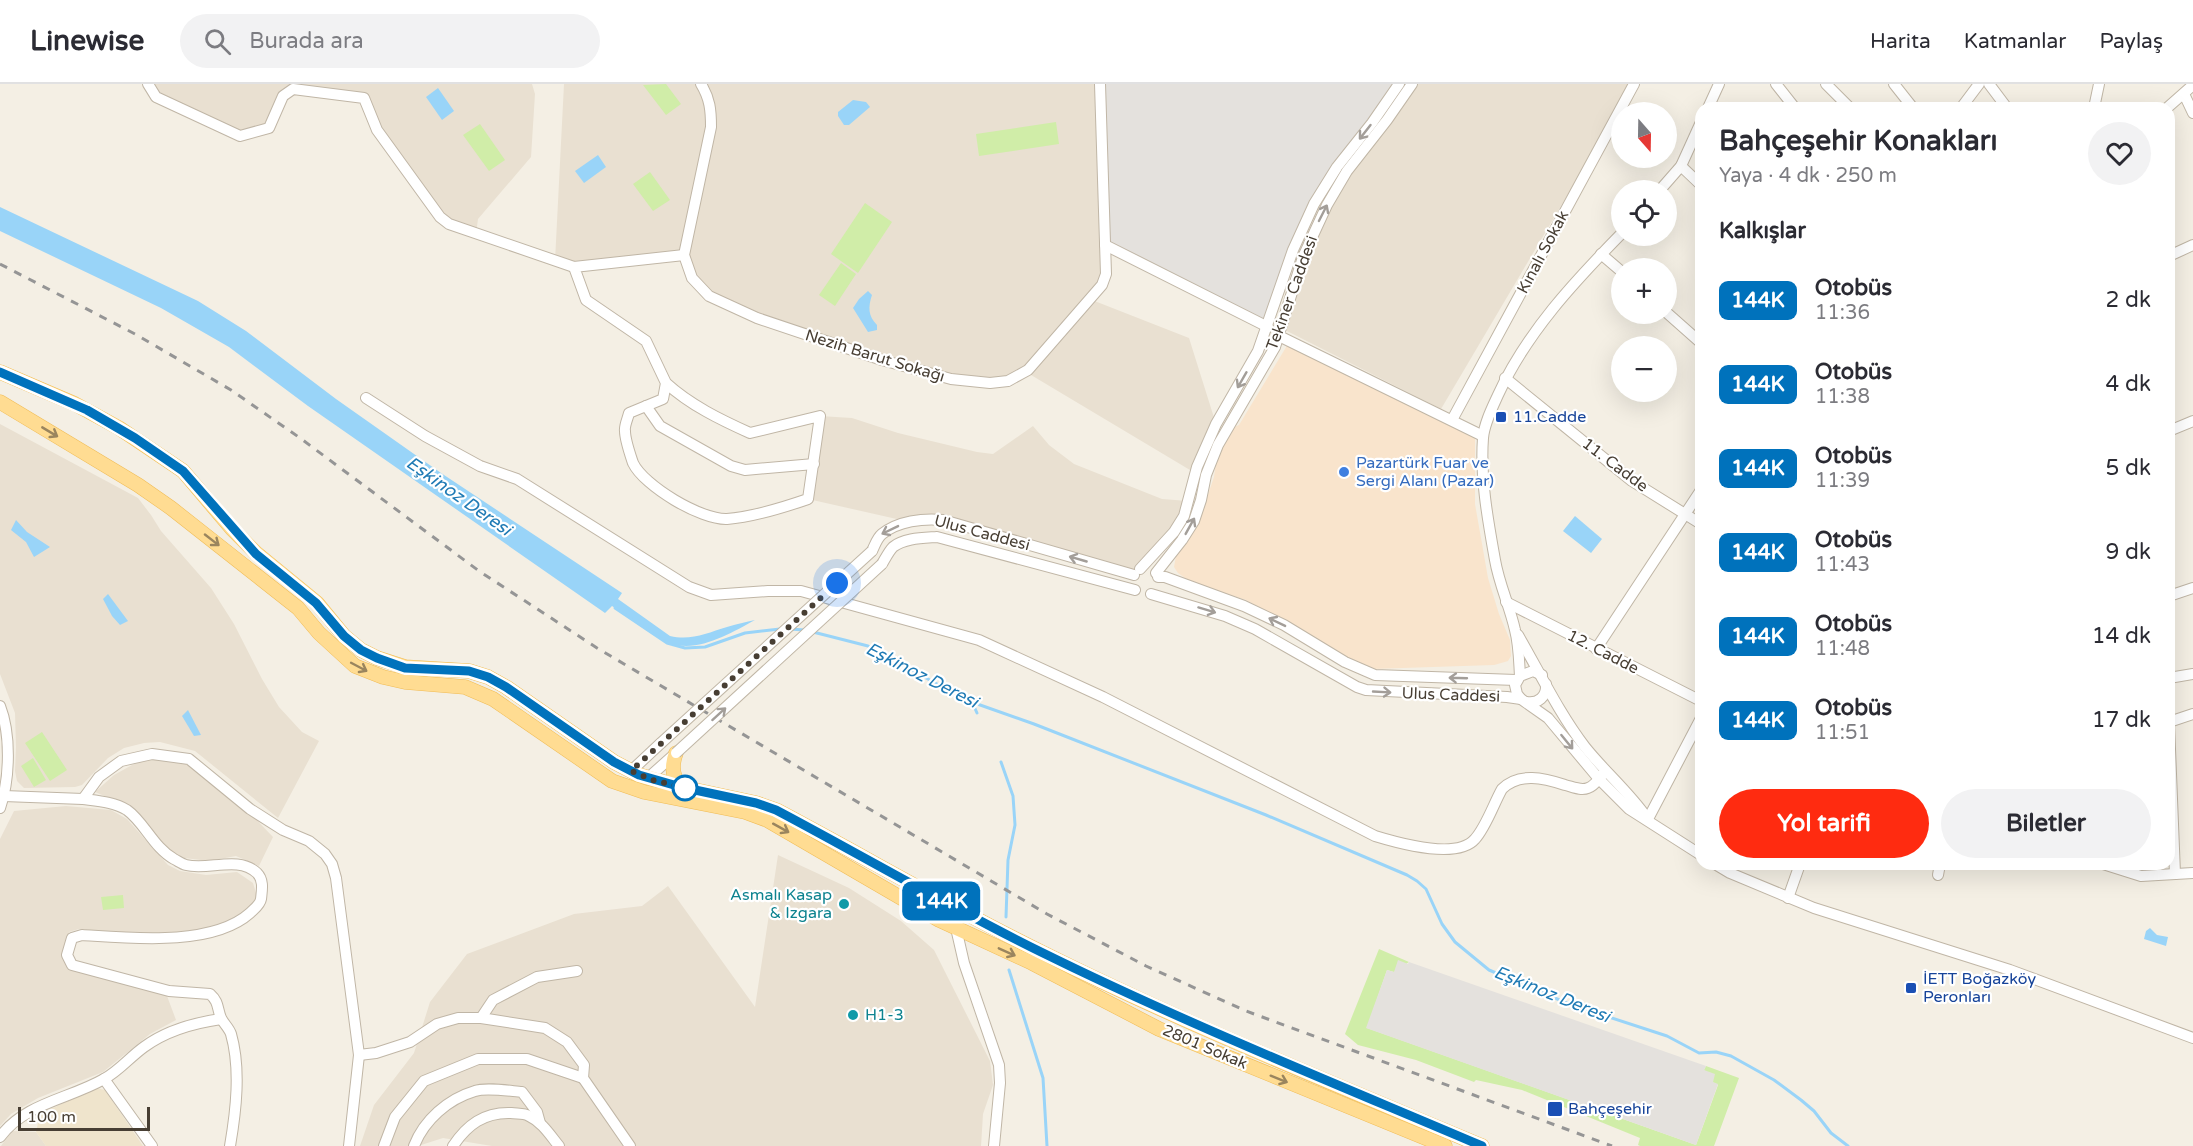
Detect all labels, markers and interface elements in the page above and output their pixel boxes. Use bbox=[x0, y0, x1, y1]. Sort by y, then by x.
search box bbox=[180, 14, 600, 68]
text: Linewise bbox=[30, 24, 144, 58]
icon: search bbox=[201, 25, 234, 58]
text: Burada ara bbox=[249, 28, 364, 54]
text: Harita bbox=[1870, 29, 1931, 54]
text: Katmanlar bbox=[1964, 29, 2066, 54]
text: Paylaş bbox=[2099, 29, 2163, 54]
north arrow bbox=[1611, 102, 1677, 168]
map controls bbox=[1611, 102, 1677, 402]
button: heart bbox=[2088, 122, 2151, 185]
one-way arrow bbox=[1358, 123, 1371, 139]
text: Bahçeşehir Konakları bbox=[1719, 124, 1997, 158]
text: Yaya · 4 dk · 250 m bbox=[1719, 164, 1897, 188]
button: locate bbox=[1611, 180, 1677, 246]
one-way arrow bbox=[1318, 205, 1329, 223]
street label: Kınalı Sokak bbox=[1513, 207, 1573, 297]
text: Kalkışlar bbox=[1719, 218, 1806, 244]
street label: Tekiner Caddesi bbox=[1262, 233, 1322, 353]
button: + bbox=[1611, 258, 1677, 324]
text: Otobüs bbox=[1815, 275, 1892, 301]
text: 2 dk bbox=[2106, 287, 2151, 313]
text: 144K bbox=[1731, 288, 1785, 313]
text: 11:36 bbox=[1815, 301, 1870, 325]
street label: Nezih Barut Sokağı bbox=[803, 325, 947, 387]
button: − bbox=[1611, 336, 1677, 402]
text: Otobüs bbox=[1815, 359, 1892, 385]
one-way arrow bbox=[1235, 371, 1247, 388]
text: 4 dk bbox=[2106, 371, 2151, 397]
text: 144K bbox=[1731, 372, 1785, 397]
text: 11:38 bbox=[1815, 385, 1870, 409]
place label: 11.Cadde bbox=[1513, 407, 1586, 427]
marker: 11.Cadde bbox=[1494, 410, 1508, 424]
one-way arrow bbox=[41, 427, 58, 439]
street label: 11. Cadde bbox=[1578, 434, 1652, 496]
text: Otobüs bbox=[1815, 443, 1892, 469]
water label: Eşkinoz Deresi bbox=[402, 452, 518, 542]
place label: Pazartürk Fuar ve Sergi Alanı (Pazar) bbox=[1356, 453, 1494, 491]
text: 5 dk bbox=[2106, 455, 2151, 481]
text: 144K bbox=[1731, 456, 1785, 481]
marker: Pazartürk Fuar ve Sergi Alanı (Pazar) bbox=[1337, 465, 1351, 479]
text: 11:39 bbox=[1815, 469, 1870, 493]
street label: Ulus Caddesi bbox=[932, 511, 1032, 555]
one-way arrow bbox=[1184, 518, 1196, 535]
one-way arrow bbox=[882, 524, 900, 536]
text: Otobüs bbox=[1815, 527, 1892, 553]
one-way arrow bbox=[204, 534, 220, 546]
text: 9 dk bbox=[2106, 539, 2151, 565]
text: 144K bbox=[1731, 540, 1785, 565]
one-way arrow bbox=[1069, 553, 1088, 564]
text: 11:43 bbox=[1815, 553, 1870, 577]
your location bbox=[822, 568, 852, 598]
one-way arrow bbox=[1197, 605, 1216, 616]
text: Otobüs bbox=[1815, 611, 1892, 637]
one-way arrow bbox=[1268, 616, 1286, 628]
text: 14 dk bbox=[2092, 623, 2151, 649]
text: 144K bbox=[1731, 624, 1785, 649]
street label: 12. Cadde bbox=[1564, 625, 1642, 679]
water label: Eşkinoz Deresi bbox=[862, 637, 984, 714]
text: 11:48 bbox=[1815, 637, 1870, 661]
one-way arrow bbox=[350, 661, 367, 673]
one-way arrow bbox=[1449, 673, 1469, 684]
street label: Ulus Caddesi bbox=[1401, 683, 1501, 707]
one-way arrow bbox=[1372, 686, 1392, 697]
text: Otobüs bbox=[1815, 695, 1892, 721]
one-way arrow bbox=[711, 707, 726, 721]
text: 17 dk bbox=[2092, 707, 2151, 733]
text: 144K bbox=[1731, 708, 1785, 733]
text: 11:51 bbox=[1815, 721, 1870, 745]
one-way arrow bbox=[1561, 734, 1574, 750]
unlabelled marker bbox=[672, 775, 698, 801]
button: Yol tarifi bbox=[1719, 789, 1929, 858]
button: Biletler bbox=[1941, 789, 2151, 858]
one-way arrow bbox=[772, 822, 789, 834]
line badge: 144K bbox=[899, 882, 983, 920]
place label: Asmalı Kasap & Izgara bbox=[730, 885, 832, 923]
text: 144K bbox=[914, 889, 968, 914]
marker: Asmalı Kasap & Izgara bbox=[837, 897, 851, 911]
one-way arrow bbox=[998, 946, 1016, 958]
water label: Eşkinoz Deresi bbox=[1491, 961, 1616, 1028]
place label: İETT Boğazköy Peronları bbox=[1923, 969, 2036, 1007]
marker: İETT Boğazköy Peronları bbox=[1904, 981, 1918, 995]
place label: H1-3 bbox=[865, 1005, 904, 1025]
marker: H1-3 bbox=[846, 1008, 860, 1022]
street label: 2801 Sokak bbox=[1160, 1020, 1251, 1074]
one-way arrow bbox=[1269, 1074, 1288, 1085]
place label: Bahçeşehir bbox=[1568, 1099, 1653, 1119]
marker: Bahçeşehir bbox=[1546, 1100, 1564, 1118]
scale bar bbox=[18, 1104, 150, 1132]
text: 100 m bbox=[27, 1107, 76, 1127]

